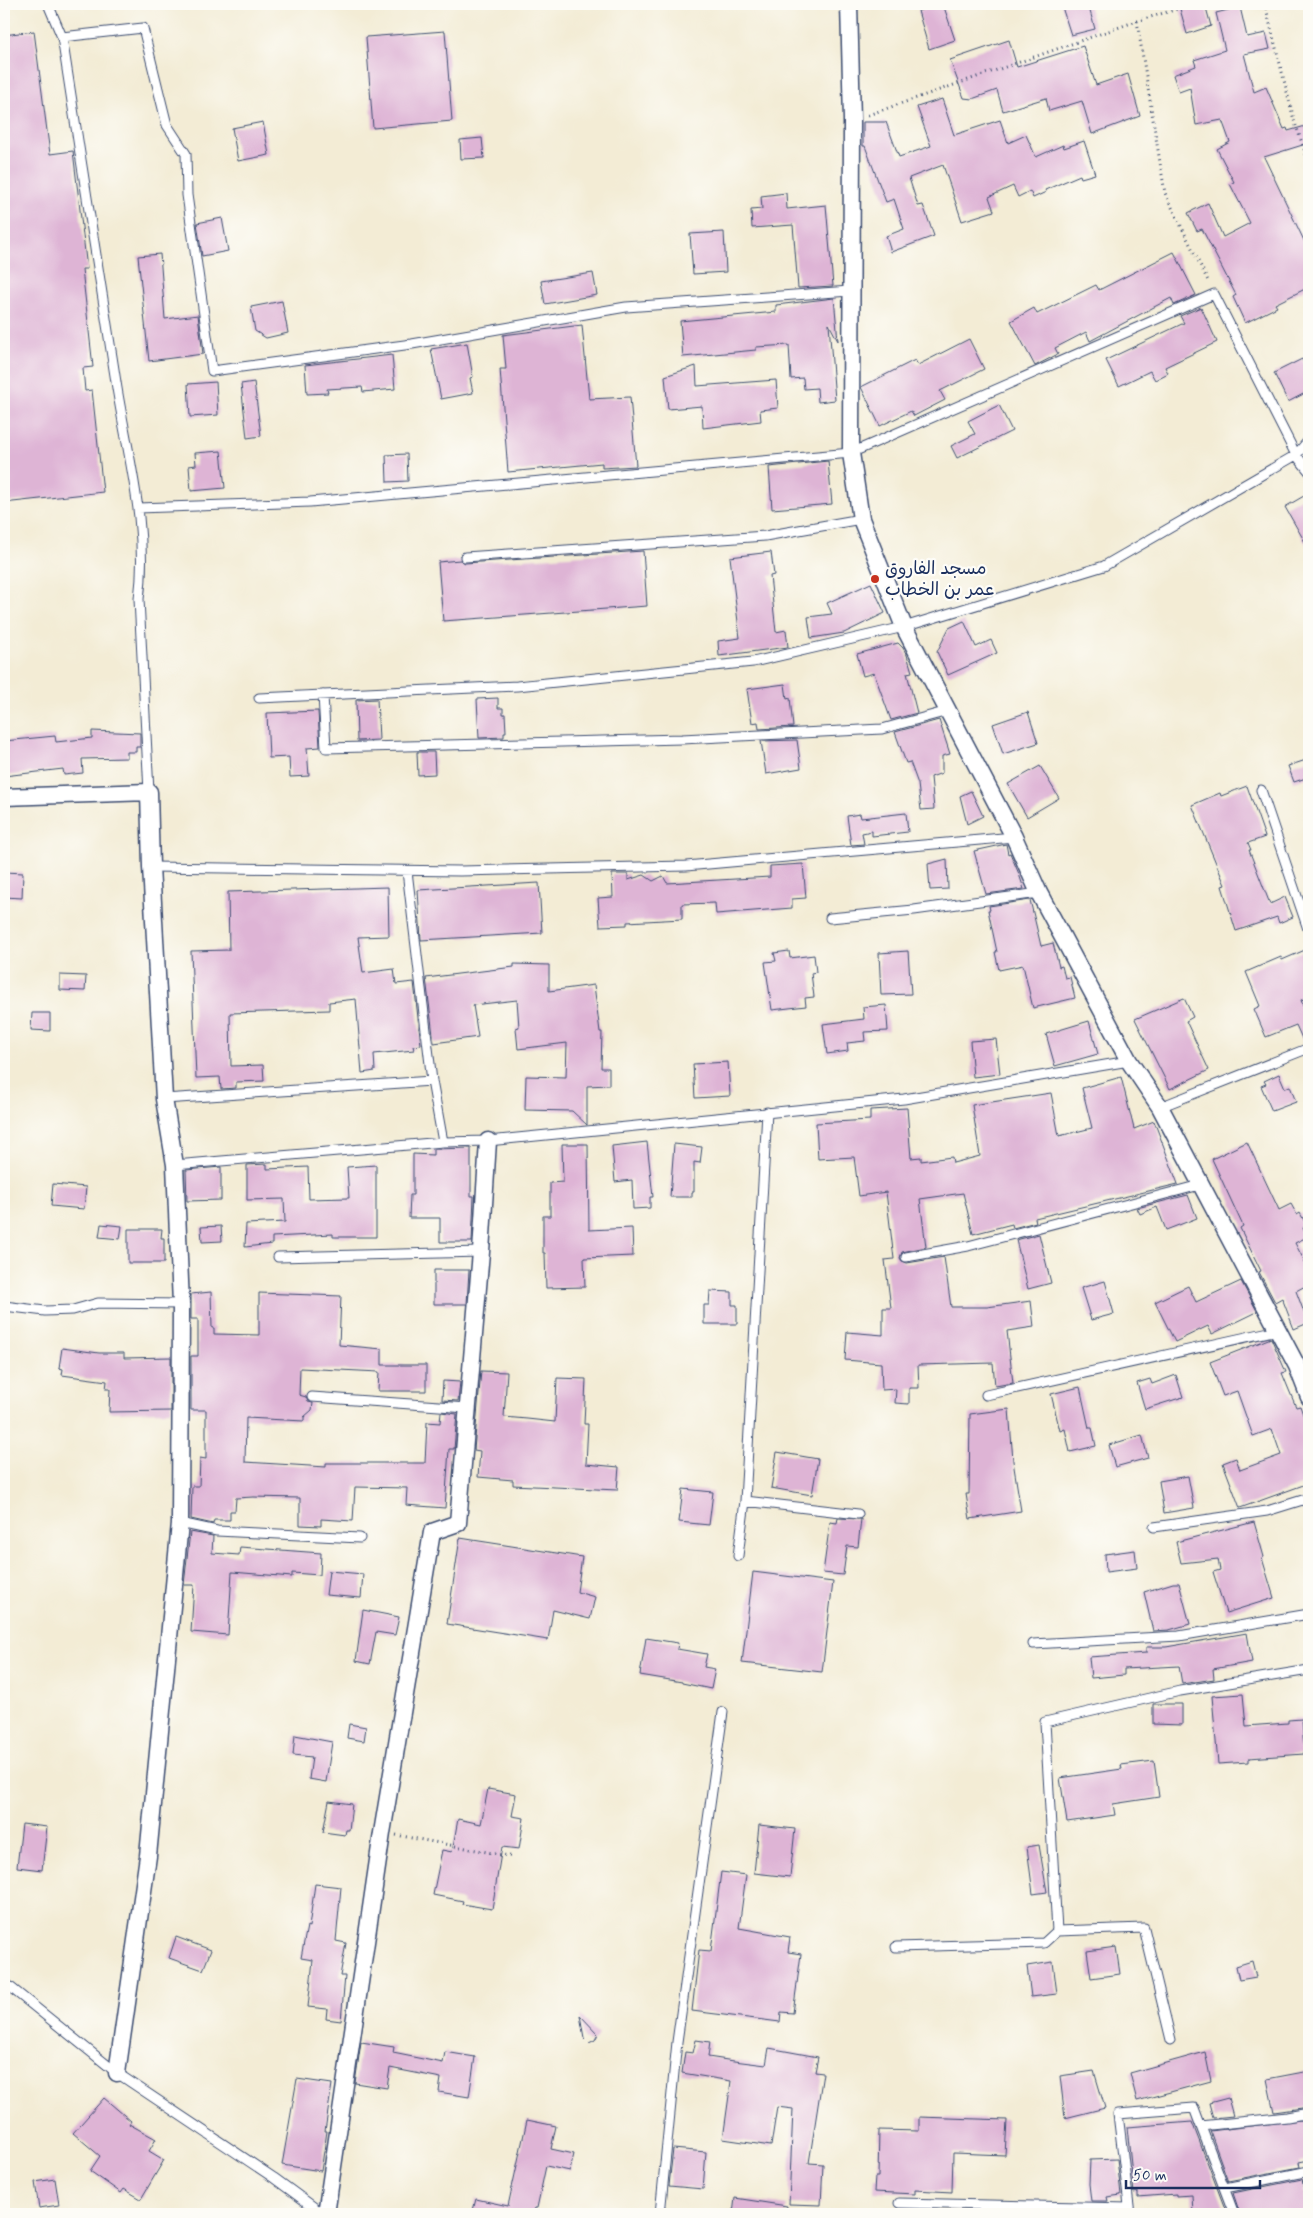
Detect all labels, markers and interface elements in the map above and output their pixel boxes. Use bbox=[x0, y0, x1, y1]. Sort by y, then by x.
place label: مسجد الفاروق عمر بن الخطاب bbox=[885, 557, 995, 602]
marker: مسجد الفاروق عمر بن الخطاب bbox=[869, 573, 881, 585]
scale bar bbox=[1126, 2158, 1259, 2190]
text: 50 m bbox=[1133, 2166, 1167, 2186]

